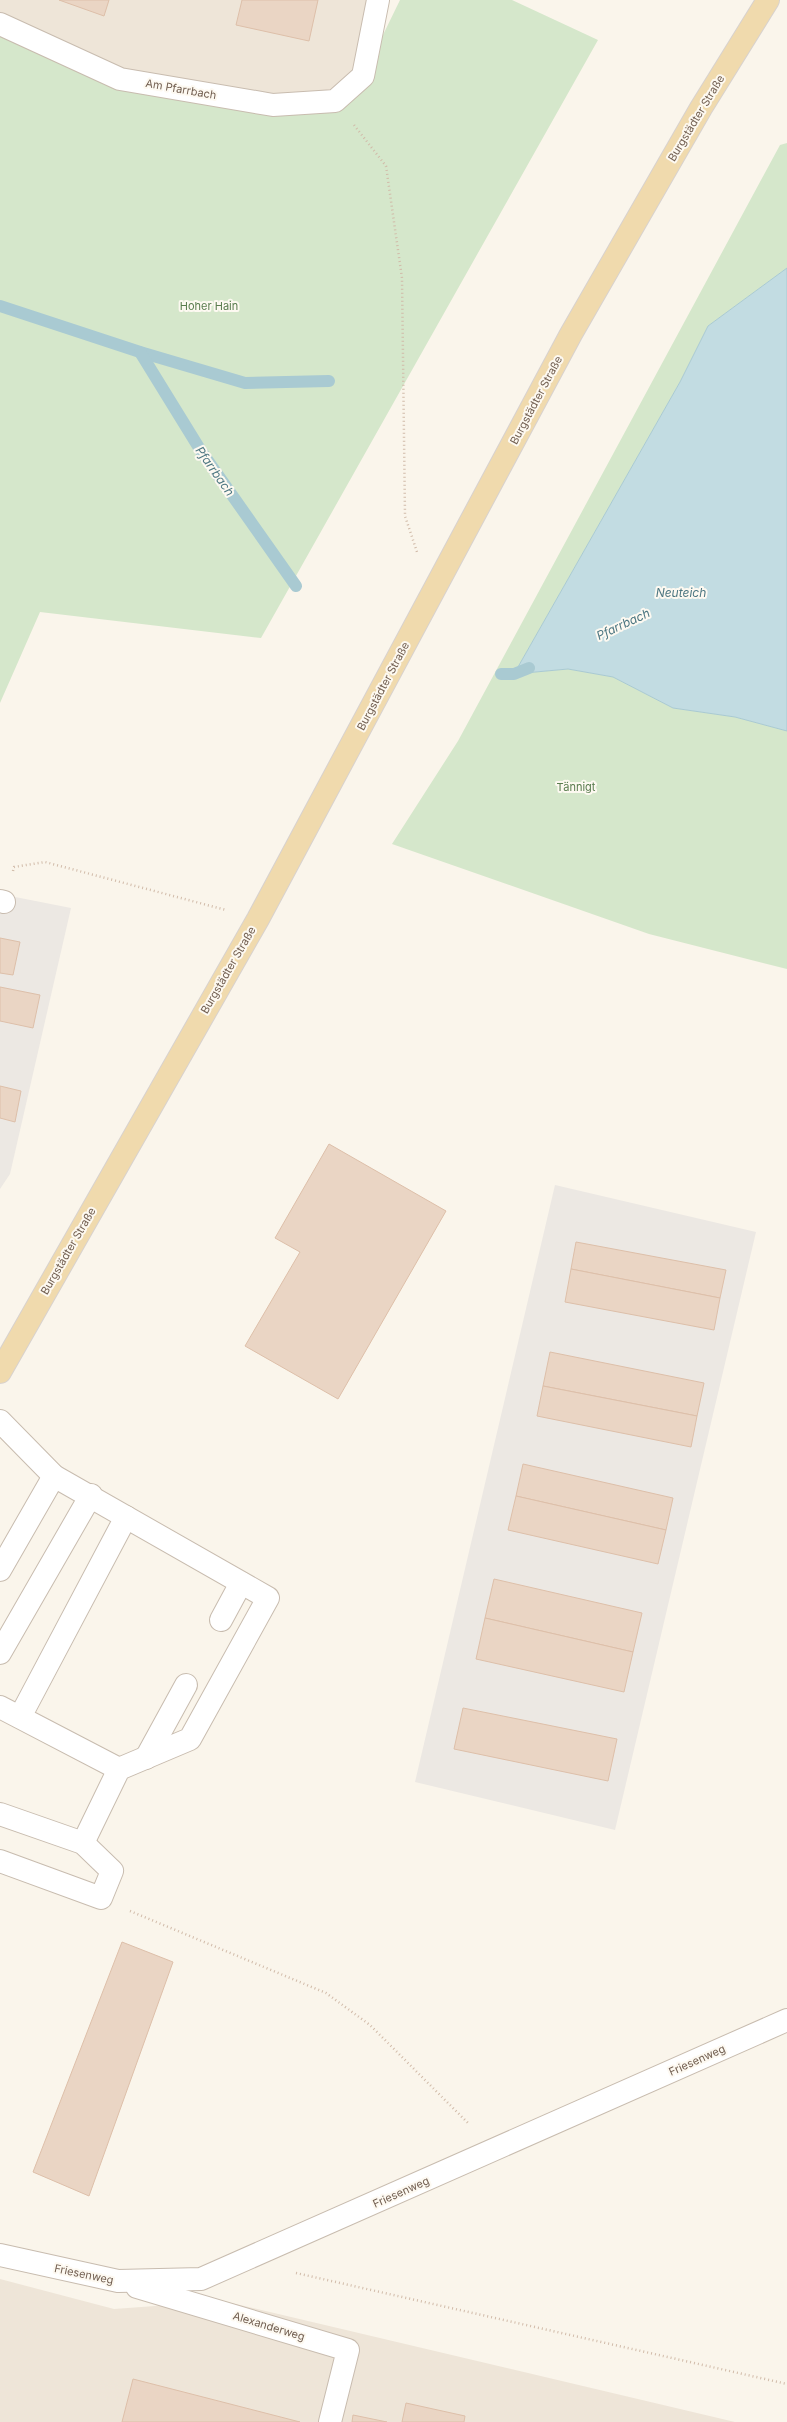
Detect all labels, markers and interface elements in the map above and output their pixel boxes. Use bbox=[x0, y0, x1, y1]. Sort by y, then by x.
street label: Burgstädter Straße bbox=[665, 72, 727, 164]
street label: Am Pfarrbach bbox=[144, 76, 218, 102]
park label: Hoher Hain bbox=[180, 299, 238, 313]
street label: Burgstädter Straße bbox=[507, 353, 565, 447]
water label: Pfarrbach bbox=[192, 443, 238, 499]
water label: Neuteich bbox=[656, 585, 706, 600]
water label: Pfarrbach bbox=[594, 605, 652, 643]
street label: Burgstädter Straße bbox=[354, 639, 412, 733]
park label: Tännigt bbox=[557, 780, 596, 794]
street label: Burgstädter Straße bbox=[197, 924, 259, 1016]
street label: Burgstädter Straße bbox=[37, 1205, 99, 1297]
street label: Friesenweg bbox=[667, 2041, 727, 2079]
street label: Friesenweg bbox=[371, 2173, 431, 2211]
street label: Friesenweg bbox=[53, 2261, 115, 2287]
street label: Alexanderweg bbox=[231, 2308, 307, 2344]

